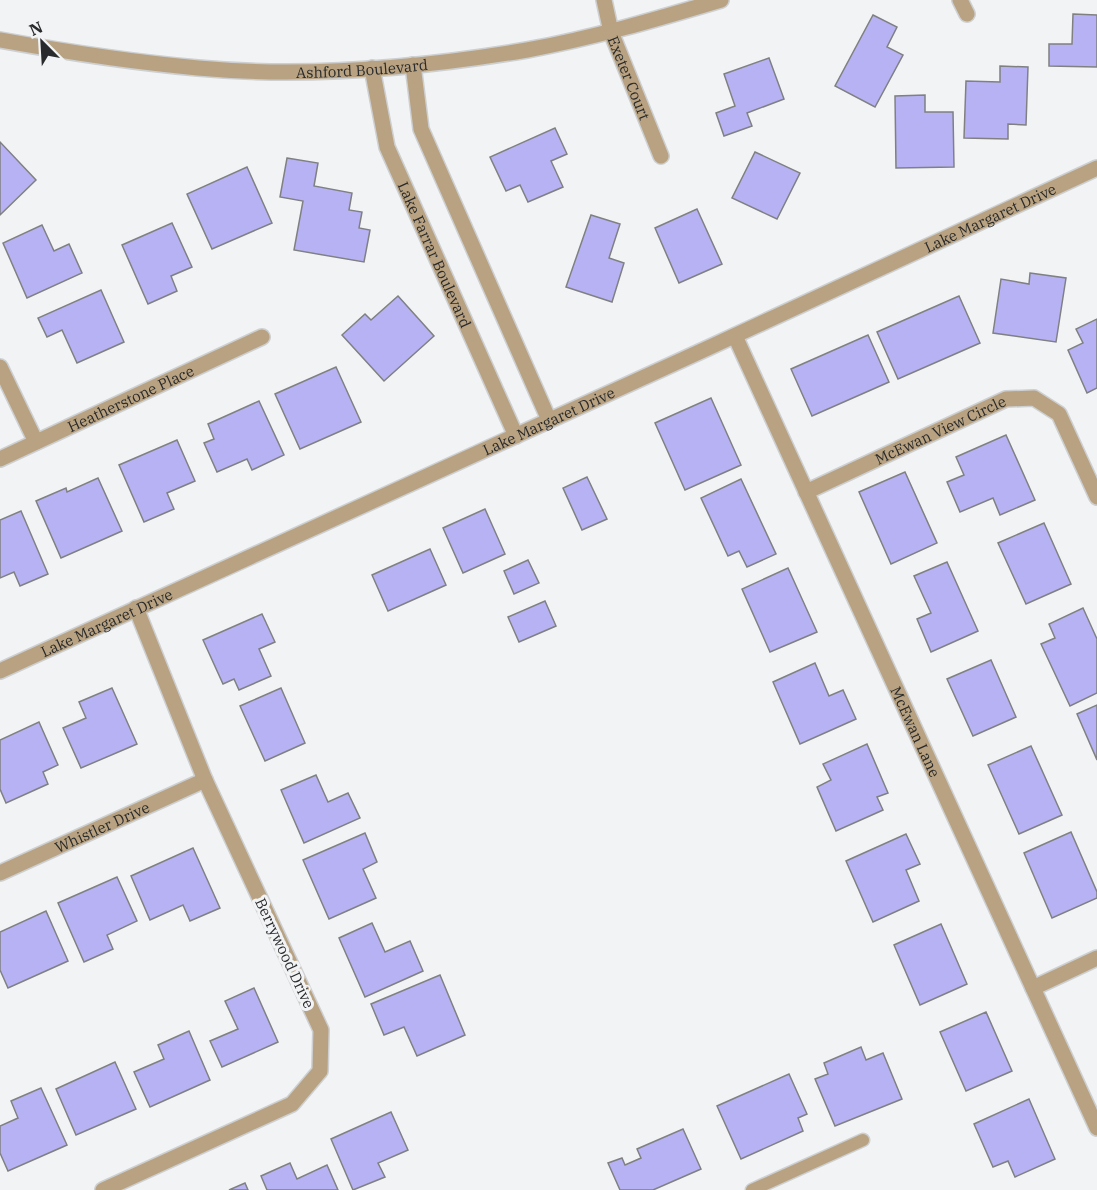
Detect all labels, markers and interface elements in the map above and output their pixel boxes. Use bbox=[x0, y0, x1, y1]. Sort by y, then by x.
north arrow bbox=[12, 12, 72, 72]
text: N bbox=[26, 17, 46, 40]
street label: Exeter Court bbox=[604, 33, 655, 122]
street label: Ashford Boulevard bbox=[296, 54, 429, 81]
street label: Lake Farrar Boulevard bbox=[394, 178, 476, 330]
street label: Lake Margaret Drive bbox=[921, 179, 1059, 256]
street label: Heatherstone Place bbox=[64, 361, 197, 436]
street label: Lake Margaret Drive bbox=[480, 382, 618, 459]
street label: McEwan View Circle bbox=[872, 391, 1009, 468]
street label: Lake Margaret Drive bbox=[38, 584, 175, 661]
street label: McEwan Lane bbox=[887, 683, 945, 780]
street label: Whistler Drive bbox=[52, 797, 152, 856]
street label: Berrywood Drive bbox=[251, 895, 319, 1011]

